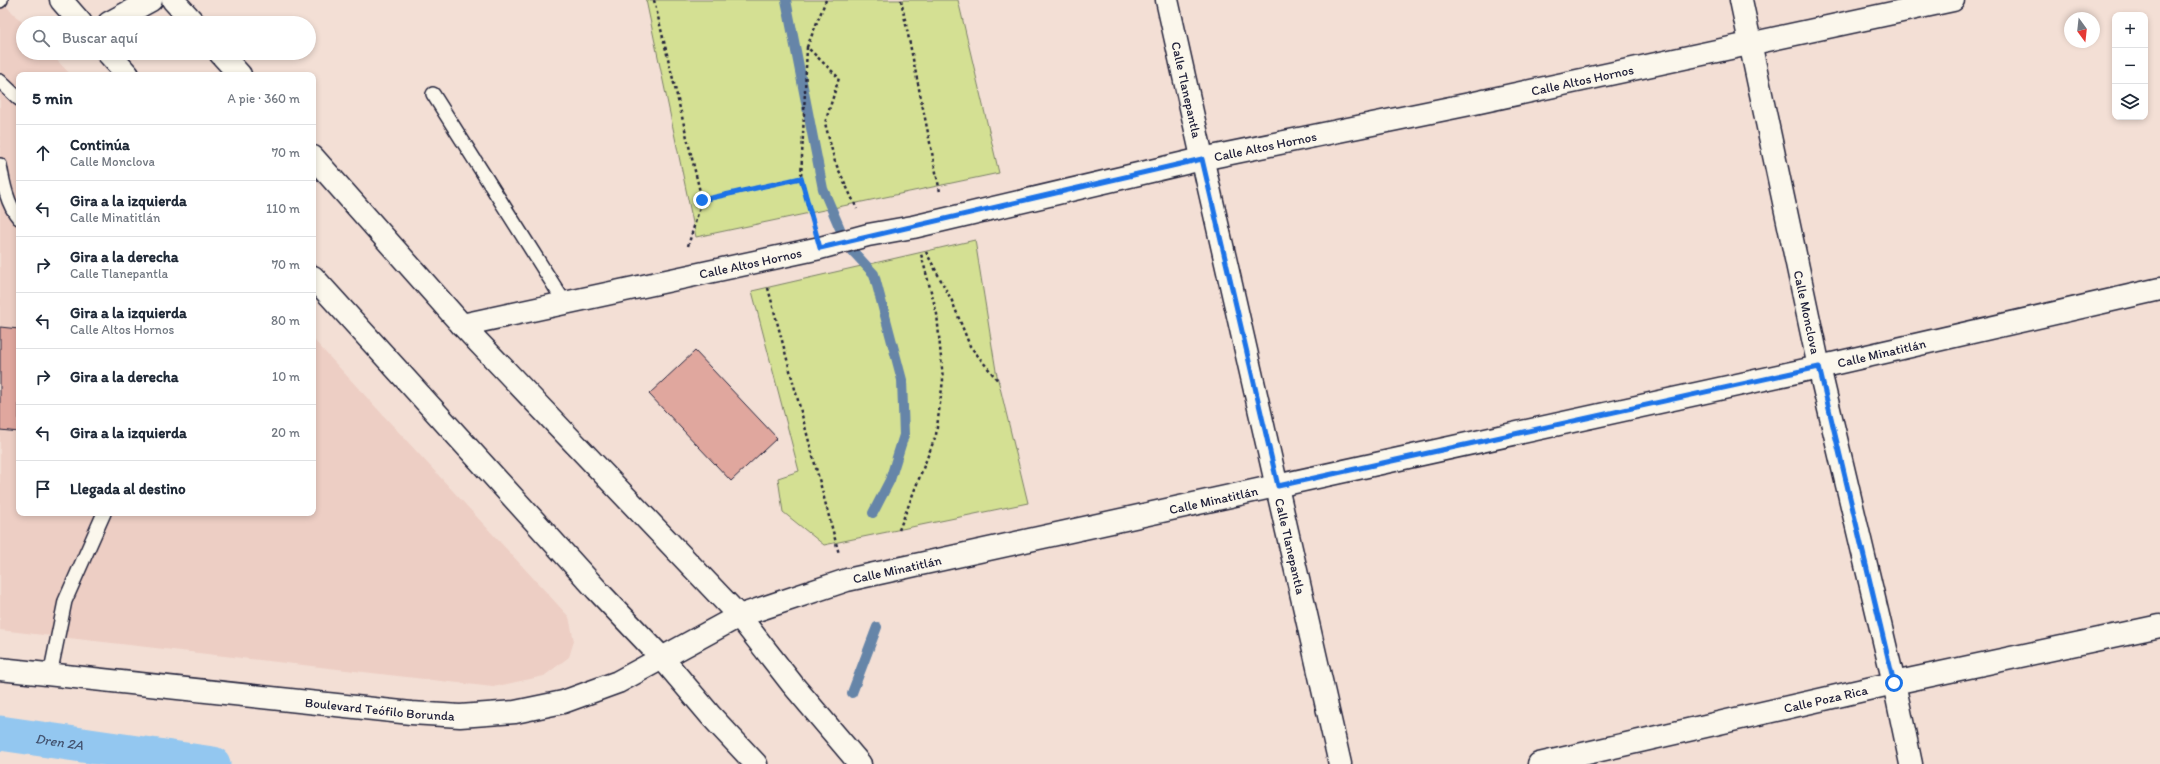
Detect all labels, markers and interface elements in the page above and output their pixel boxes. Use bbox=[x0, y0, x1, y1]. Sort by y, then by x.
north arrow bbox=[2064, 12, 2100, 48]
map controls bbox=[2112, 12, 2148, 120]
button: + bbox=[2112, 12, 2148, 48]
search box bbox=[16, 16, 316, 60]
icon: search bbox=[30, 27, 52, 49]
text: Buscar aquí bbox=[62, 29, 138, 47]
street label: Calle Tlanepantla bbox=[1169, 40, 1205, 140]
button: − bbox=[2112, 48, 2148, 84]
street label: Calle Altos Hornos bbox=[1530, 61, 1635, 98]
button: layers bbox=[2112, 84, 2148, 120]
text: 5 min bbox=[32, 88, 72, 108]
text: A pie · 360 m bbox=[228, 91, 300, 106]
street label: Calle Altos Hornos bbox=[1212, 128, 1318, 164]
text: Continúa bbox=[70, 136, 130, 154]
icon: ahead bbox=[32, 142, 54, 164]
text: 70 m bbox=[272, 145, 300, 160]
text: Calle Monclova bbox=[70, 154, 155, 169]
route end bbox=[693, 191, 711, 209]
text: Gira a la izquierda bbox=[70, 192, 187, 210]
icon: left bbox=[32, 198, 54, 220]
text: 110 m bbox=[266, 201, 300, 216]
text: Calle Minatitlán bbox=[70, 210, 160, 225]
street label: Calle Altos Hornos bbox=[698, 245, 803, 281]
text: Gira a la derecha bbox=[70, 248, 179, 266]
icon: right bbox=[32, 254, 54, 276]
text: 70 m bbox=[272, 257, 300, 272]
text: Calle Tlanepantla bbox=[70, 266, 168, 281]
street label: Calle Monclova bbox=[1791, 269, 1824, 356]
text: Gira a la izquierda bbox=[70, 304, 187, 322]
icon: left bbox=[32, 310, 54, 332]
text: 80 m bbox=[271, 313, 300, 328]
text: Calle Altos Hornos bbox=[70, 322, 174, 337]
street label: Calle Minatitlán bbox=[1836, 335, 1928, 370]
icon: right bbox=[32, 366, 54, 388]
text: Gira a la derecha bbox=[70, 368, 179, 386]
text: 10 m bbox=[272, 369, 300, 384]
icon: left bbox=[32, 422, 54, 444]
text: Gira a la izquierda bbox=[70, 424, 187, 442]
text: 20 m bbox=[271, 425, 300, 440]
icon: arrive bbox=[32, 478, 54, 500]
text: Llegada al destino bbox=[70, 480, 186, 498]
street label: Calle Minatitlán bbox=[1168, 483, 1260, 517]
street label: Calle Tlanepantla bbox=[1272, 496, 1309, 596]
street label: Calle Minatitlán bbox=[851, 552, 943, 586]
route start bbox=[1885, 674, 1903, 692]
street label: Calle Poza Rica bbox=[1782, 682, 1869, 715]
street label: Boulevard Teófilo Borunda bbox=[304, 694, 455, 723]
water label: Dren 2A bbox=[34, 730, 85, 754]

